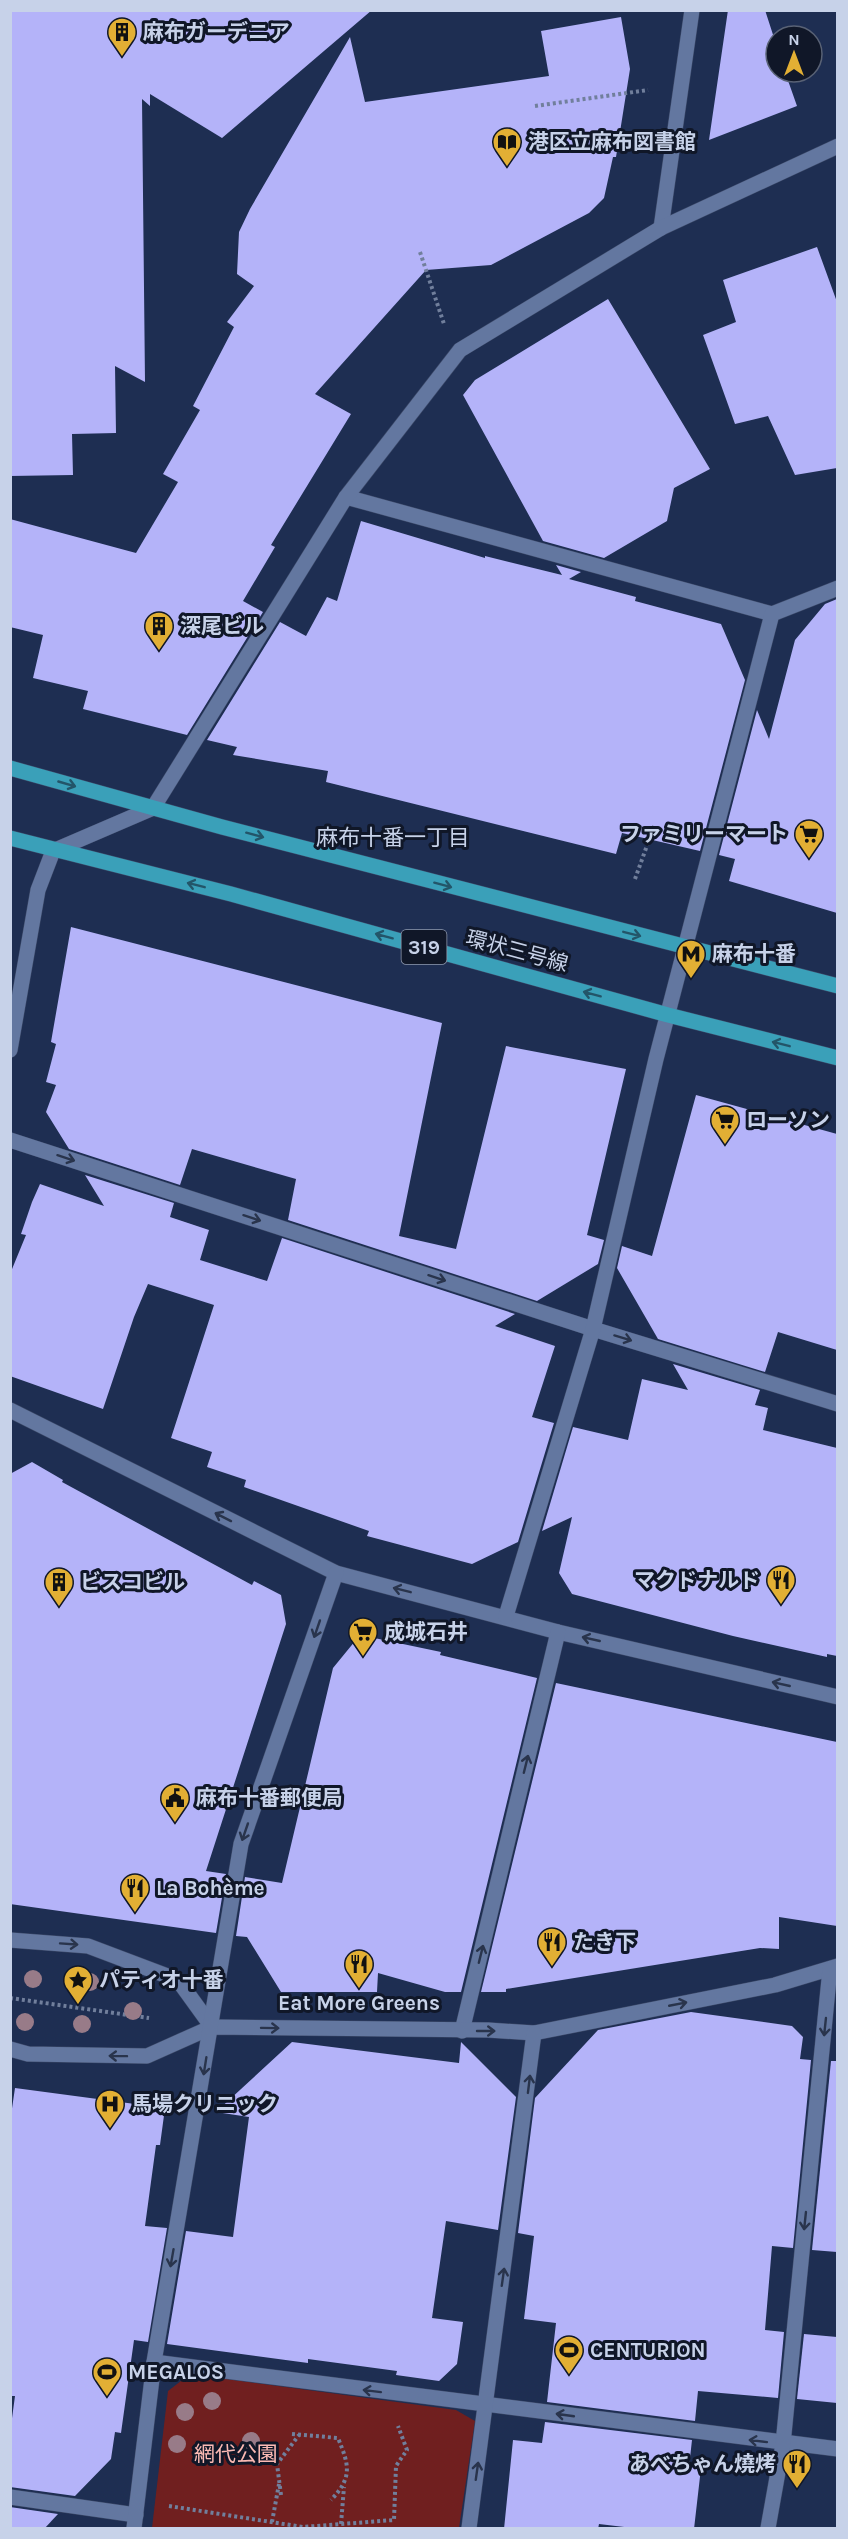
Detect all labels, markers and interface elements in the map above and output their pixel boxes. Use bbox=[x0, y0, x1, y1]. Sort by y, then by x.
building icon: 麻布ガーデニア bbox=[106, 16, 138, 58]
place label: 麻布ガーデニア bbox=[143, 20, 290, 44]
north arrow bbox=[764, 24, 824, 84]
text: N bbox=[788, 30, 800, 49]
library icon: 港区立麻布図書館 bbox=[491, 126, 523, 168]
place label: 港区立麻布図書館 bbox=[528, 130, 696, 154]
building icon: 深尾ビル bbox=[143, 610, 175, 652]
place label: 深尾ビル bbox=[180, 614, 264, 638]
one-way arrow bbox=[57, 779, 76, 790]
supermarket icon: ファミリーマート bbox=[793, 818, 825, 860]
place label: ファミリーマート bbox=[620, 822, 788, 846]
district label: 麻布十番一丁目 bbox=[316, 825, 470, 851]
one-way arrow bbox=[245, 830, 264, 842]
one-way arrow bbox=[187, 879, 206, 891]
one-way arrow bbox=[434, 879, 453, 891]
street label: 環状三号線 bbox=[463, 926, 571, 976]
one-way arrow bbox=[622, 929, 641, 941]
one-way arrow bbox=[375, 930, 394, 941]
road number: 319 bbox=[402, 930, 446, 964]
metro station icon: 麻布十番 bbox=[675, 938, 707, 980]
place label: 麻布十番 bbox=[712, 942, 796, 966]
one-way arrow bbox=[583, 987, 602, 999]
one-way arrow bbox=[772, 1037, 791, 1049]
supermarket icon: ローソン bbox=[709, 1104, 741, 1146]
place label: ローソン bbox=[746, 1108, 830, 1132]
one-way arrow bbox=[56, 1154, 75, 1165]
one-way arrow bbox=[242, 1214, 261, 1225]
one-way arrow bbox=[427, 1274, 446, 1285]
one-way arrow bbox=[613, 1333, 632, 1344]
one-way arrow bbox=[214, 1510, 232, 1522]
restaurant icon: マクドナルド bbox=[765, 1564, 797, 1606]
building icon: ビスコビル bbox=[43, 1566, 75, 1608]
place label: マクドナルド bbox=[634, 1568, 760, 1592]
place label: ビスコビル bbox=[80, 1570, 185, 1594]
one-way arrow bbox=[393, 1584, 412, 1596]
supermarket icon: 成城石井 bbox=[347, 1616, 379, 1658]
one-way arrow bbox=[310, 1619, 321, 1637]
place label: 成城石井 bbox=[384, 1620, 468, 1644]
one-way arrow bbox=[581, 1633, 600, 1645]
one-way arrow bbox=[771, 1678, 791, 1689]
one-way arrow bbox=[521, 1755, 533, 1774]
public building icon: 麻布十番郵便局 bbox=[159, 1782, 191, 1824]
place label: 麻布十番郵便局 bbox=[196, 1786, 343, 1810]
one-way arrow bbox=[239, 1822, 250, 1841]
restaurant icon: La Bohème bbox=[119, 1872, 151, 1914]
place label: La Bohème bbox=[156, 1876, 265, 1900]
restaurant icon: たき下 bbox=[536, 1926, 568, 1968]
place label: たき下 bbox=[573, 1930, 636, 1954]
one-way arrow bbox=[58, 1939, 78, 1950]
one-way arrow bbox=[475, 1944, 487, 1963]
restaurant icon: Eat More Greens bbox=[343, 1948, 375, 1990]
place icon: パティオ十番 bbox=[62, 1964, 94, 2006]
place label: パティオ十番 bbox=[99, 1968, 224, 1992]
place label: Eat More Greens bbox=[278, 1991, 440, 2015]
one-way arrow bbox=[668, 1998, 687, 2009]
one-way arrow bbox=[819, 2016, 830, 2036]
one-way arrow bbox=[260, 2022, 280, 2034]
one-way arrow bbox=[476, 2025, 496, 2036]
one-way arrow bbox=[108, 2050, 128, 2061]
one-way arrow bbox=[200, 2055, 211, 2075]
one-way arrow bbox=[523, 2075, 534, 2094]
hospital icon: 馬場クリニック bbox=[94, 2088, 126, 2130]
place label: 馬場クリニック bbox=[131, 2092, 278, 2116]
one-way arrow bbox=[800, 2210, 811, 2230]
one-way arrow bbox=[166, 2248, 177, 2267]
one-way arrow bbox=[497, 2268, 508, 2288]
sports icon: CENTURION bbox=[553, 2334, 585, 2376]
place label: CENTURION bbox=[590, 2338, 706, 2362]
sports icon: MEGALOS bbox=[91, 2356, 123, 2398]
place label: MEGALOS bbox=[128, 2360, 224, 2384]
one-way arrow bbox=[362, 2385, 382, 2396]
one-way arrow bbox=[556, 2409, 576, 2420]
one-way arrow bbox=[749, 2435, 769, 2446]
park label: 網代公園 bbox=[194, 2442, 278, 2466]
restaurant icon: あべちゃん燒烤 bbox=[781, 2448, 813, 2490]
place label: あべちゃん燒烤 bbox=[629, 2452, 776, 2476]
one-way arrow bbox=[471, 2461, 482, 2481]

